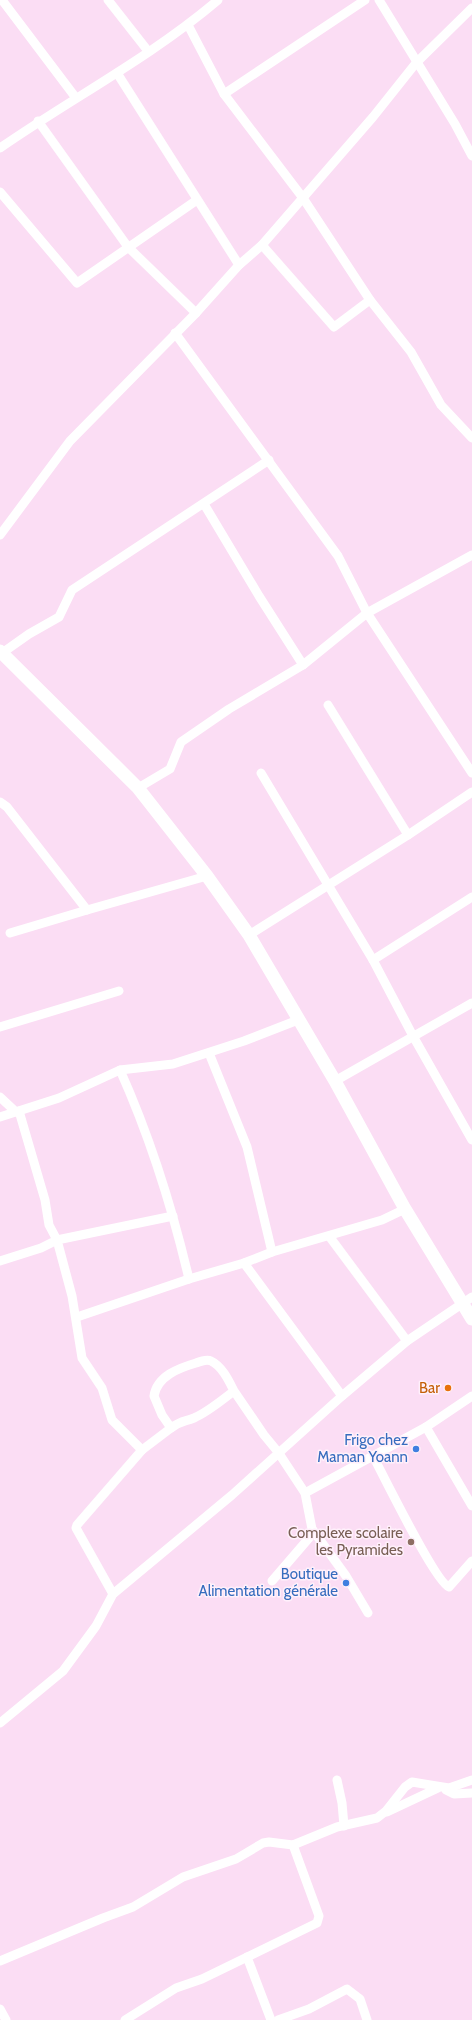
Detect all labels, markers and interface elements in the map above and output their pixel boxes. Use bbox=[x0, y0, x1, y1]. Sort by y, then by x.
place label: Bar bbox=[419, 1379, 440, 1397]
marker: Bar bbox=[443, 1383, 453, 1393]
place label: Frigo chez Maman Yoann bbox=[317, 1431, 408, 1466]
marker: Frigo chez Maman Yoann bbox=[411, 1444, 421, 1454]
place label: Complexe scolaire les Pyramides bbox=[288, 1524, 403, 1559]
marker: Complexe scolaire les Pyramides bbox=[406, 1537, 416, 1547]
place label: Boutique Alimentation générale bbox=[199, 1565, 338, 1600]
marker: Boutique Alimentation générale bbox=[341, 1578, 351, 1588]

